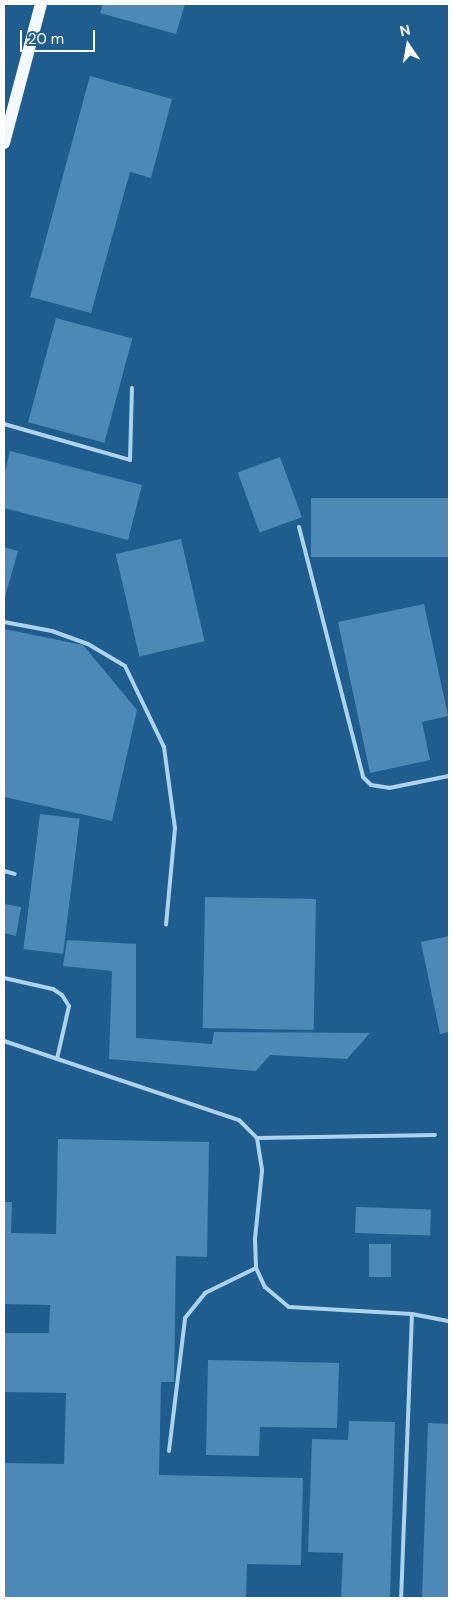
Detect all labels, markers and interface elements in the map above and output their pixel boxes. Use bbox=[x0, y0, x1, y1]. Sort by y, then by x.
scale bar bbox=[22, 20, 98, 52]
north arrow bbox=[383, 20, 433, 70]
text: N bbox=[398, 20, 412, 40]
text: 20 m bbox=[28, 29, 64, 49]

